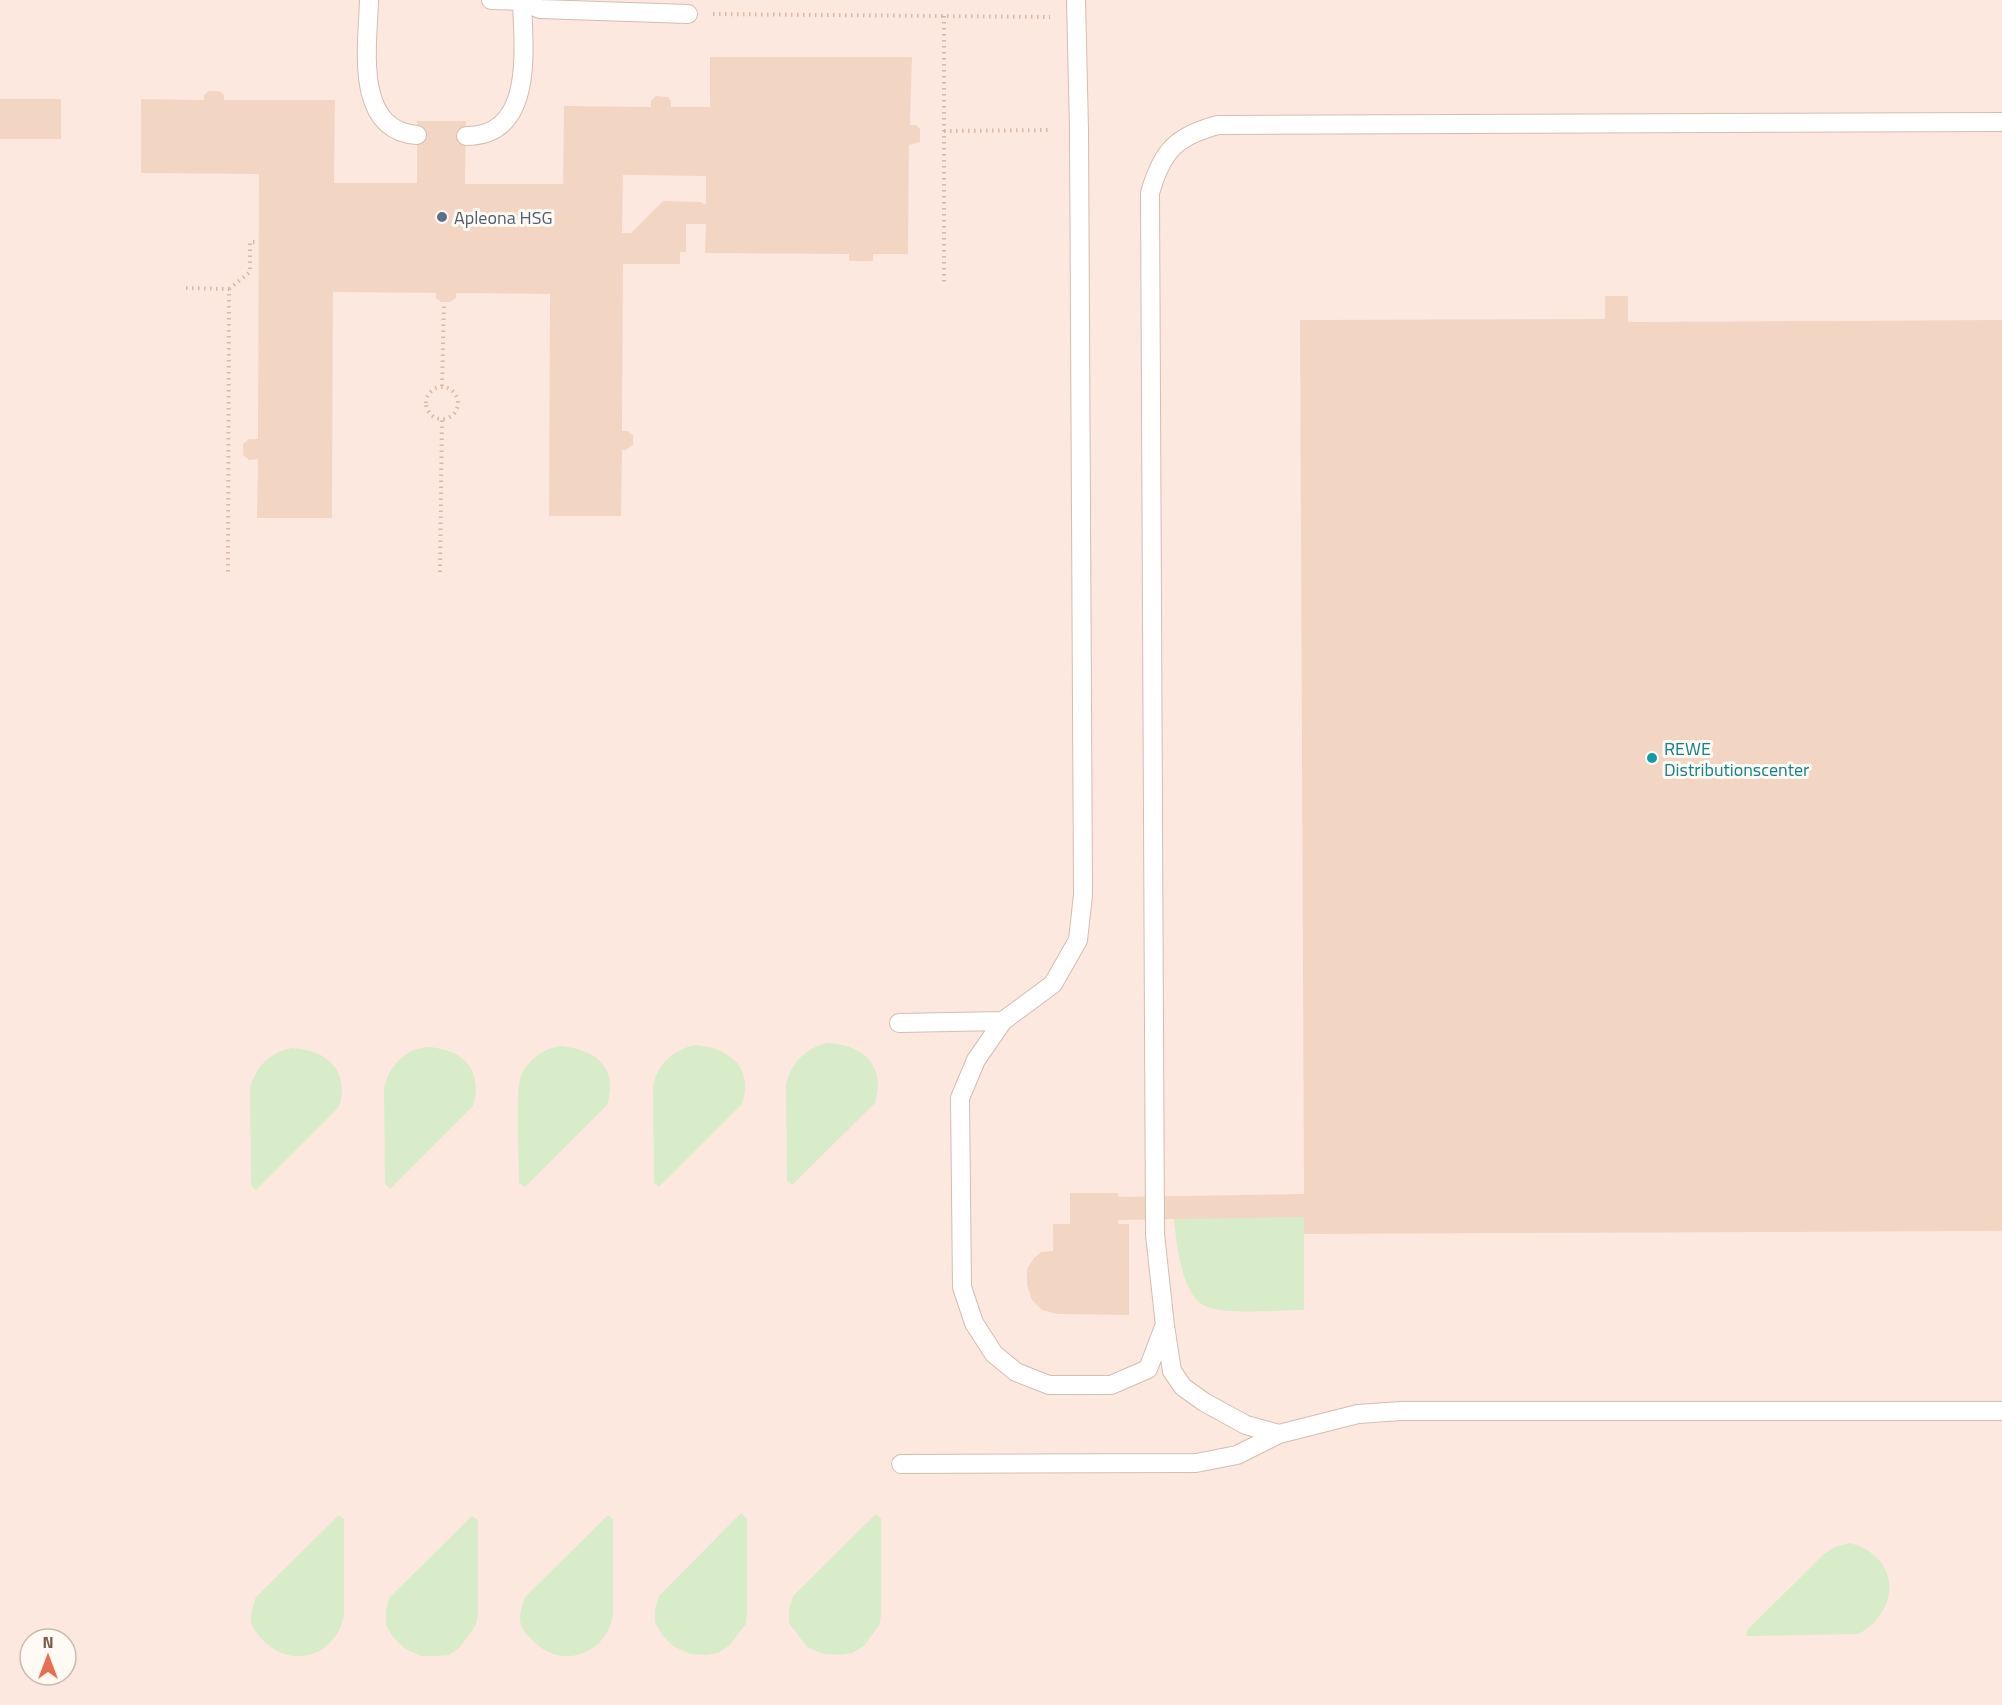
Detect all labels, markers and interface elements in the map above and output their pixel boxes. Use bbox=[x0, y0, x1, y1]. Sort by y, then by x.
place label: Apleona HSG bbox=[454, 204, 553, 231]
marker: Apleona HSG bbox=[435, 210, 449, 224]
place label: REWE Distributionscenter bbox=[1664, 735, 1809, 783]
marker: REWE Distributionscenter bbox=[1645, 751, 1659, 765]
north arrow bbox=[18, 1627, 78, 1687]
text: N bbox=[42, 1630, 54, 1654]

